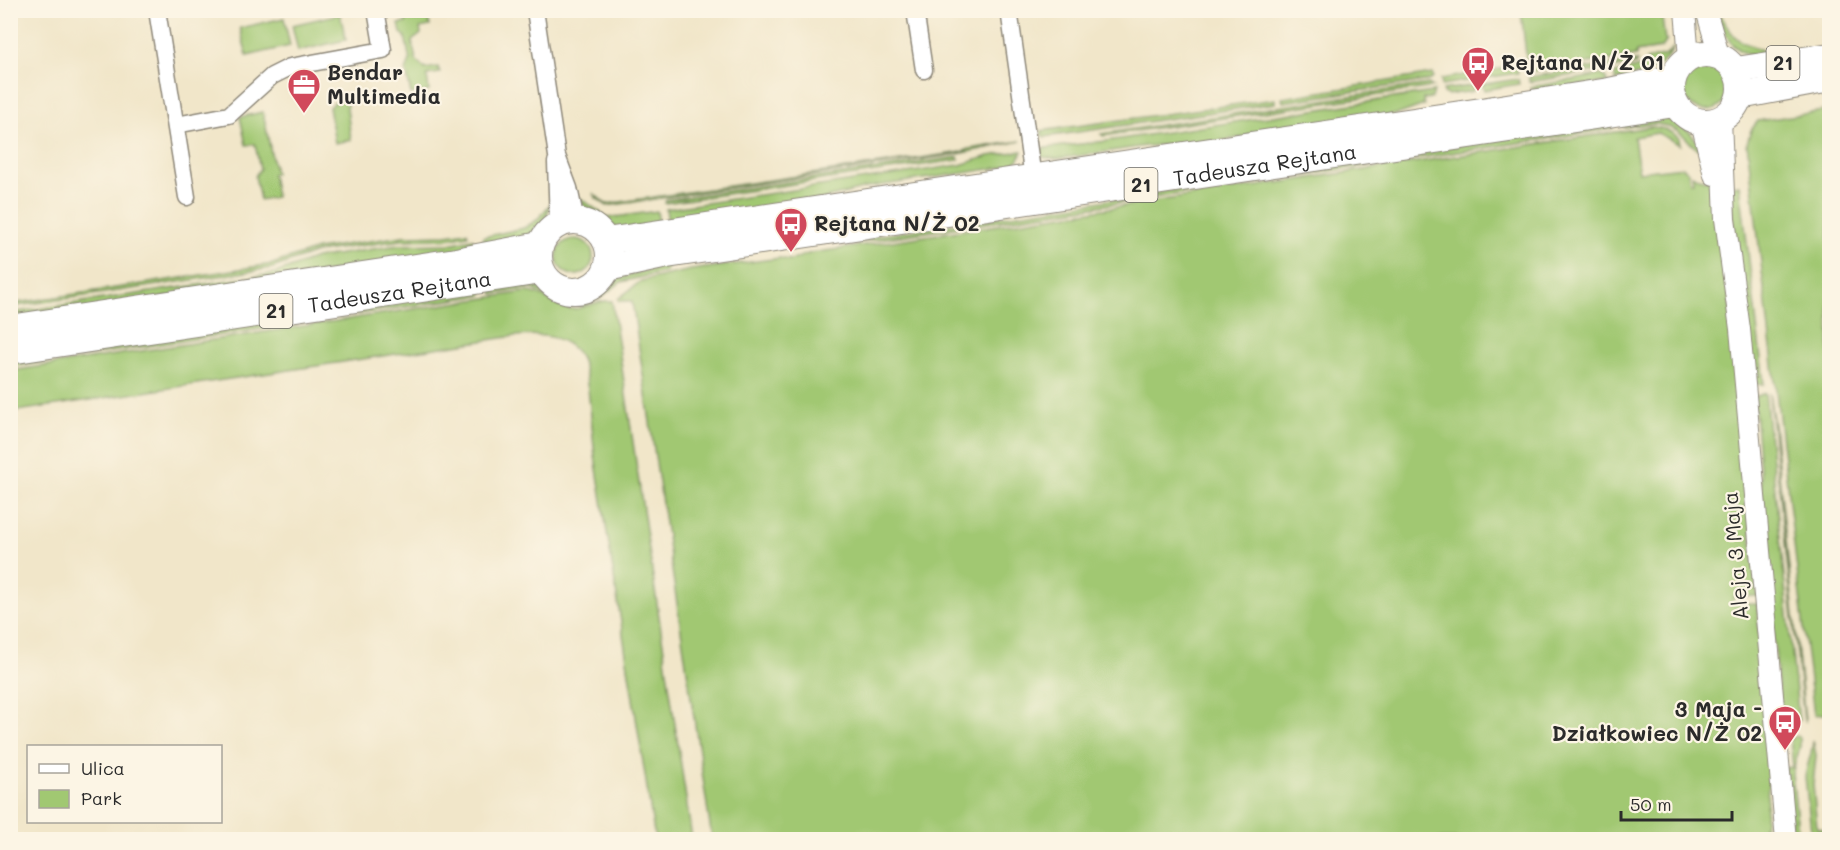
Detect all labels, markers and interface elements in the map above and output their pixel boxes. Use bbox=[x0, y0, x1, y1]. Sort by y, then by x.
bus stop icon: Rejtana N/Ż 01 bbox=[1460, 45, 1496, 92]
road number: 21 bbox=[1766, 46, 1800, 80]
place label: Rejtana N/Ż 01 bbox=[1501, 48, 1664, 75]
place label: Bendar Multimedia bbox=[327, 58, 441, 109]
office icon: Bendar Multimedia bbox=[286, 67, 322, 114]
street label: Tadeusza Rejtana bbox=[1171, 137, 1358, 191]
road number: 21 bbox=[1124, 168, 1158, 202]
bus stop icon: Rejtana N/Ż 02 bbox=[773, 206, 809, 253]
place label: Rejtana N/Ż 02 bbox=[814, 209, 980, 236]
street label: Tadeusza Rejtana bbox=[306, 264, 493, 318]
road number: 21 bbox=[260, 294, 292, 328]
street label: Aleja 3 Maja bbox=[1715, 491, 1754, 621]
place label: 3 Maja - Działkowiec N/Ż 02 bbox=[1552, 695, 1762, 746]
bus stop icon: 3 Maja - Działkowiec N/Ż 02 bbox=[1767, 704, 1803, 751]
legend bbox=[27, 745, 222, 823]
text: Ulica bbox=[81, 756, 125, 780]
scale bar bbox=[1621, 784, 1732, 822]
text: Park bbox=[81, 786, 122, 810]
text: 50 m bbox=[1630, 792, 1672, 816]

